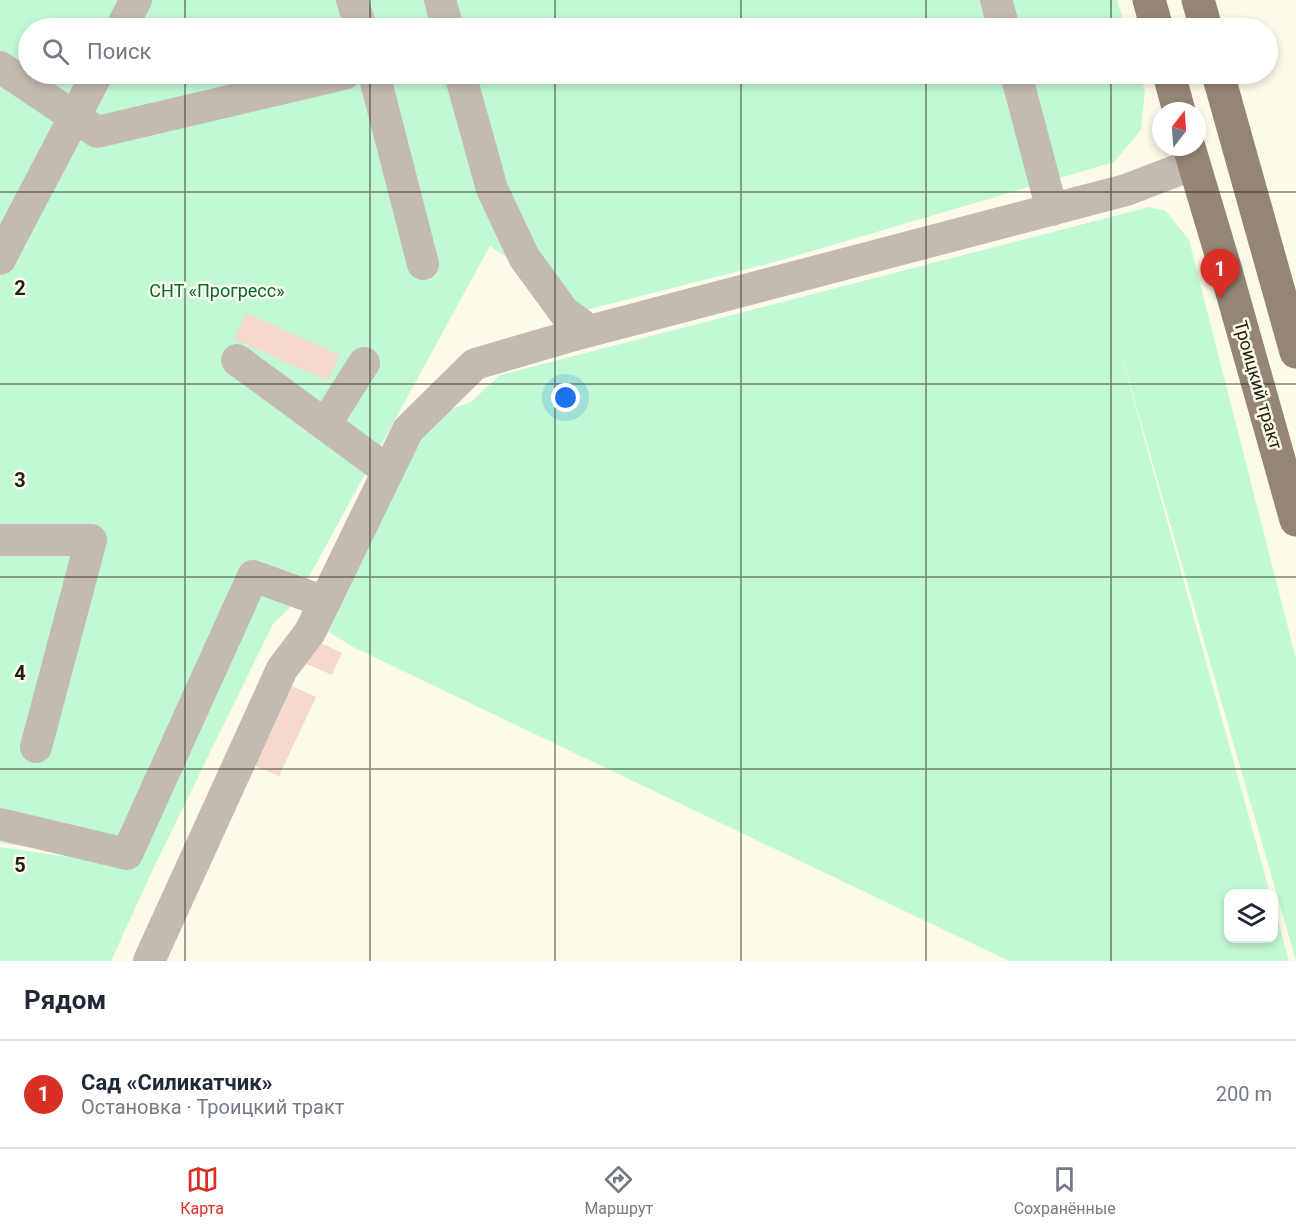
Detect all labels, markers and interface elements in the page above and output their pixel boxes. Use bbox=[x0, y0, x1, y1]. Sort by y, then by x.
search box bbox=[18, 18, 1278, 84]
icon: search bbox=[39, 35, 72, 68]
text: Поиск bbox=[87, 39, 151, 64]
north arrow bbox=[1152, 102, 1206, 156]
pin: 1 bbox=[1200, 250, 1240, 299]
text: 2 bbox=[14, 276, 26, 300]
park label: СНТ «Прогресс» bbox=[149, 280, 285, 301]
street label: Троицкий тракт bbox=[1230, 318, 1287, 452]
your location bbox=[551, 383, 580, 412]
text: 3 bbox=[14, 468, 26, 492]
text: 4 bbox=[14, 661, 26, 685]
text: 5 bbox=[14, 853, 26, 877]
map controls bbox=[1224, 889, 1278, 943]
button: layers bbox=[1224, 889, 1278, 943]
text: Рядом bbox=[24, 985, 106, 1015]
text: Сад «Силикатчик» bbox=[81, 1070, 273, 1095]
text: 1 bbox=[38, 1082, 49, 1106]
text: 200 m bbox=[1216, 1082, 1272, 1106]
text: Остановка · Троицкий тракт bbox=[81, 1095, 344, 1119]
tab: Карта bbox=[180, 1163, 224, 1218]
tab: Маршрут bbox=[584, 1163, 653, 1218]
tab: Сохранённые bbox=[1014, 1163, 1116, 1218]

